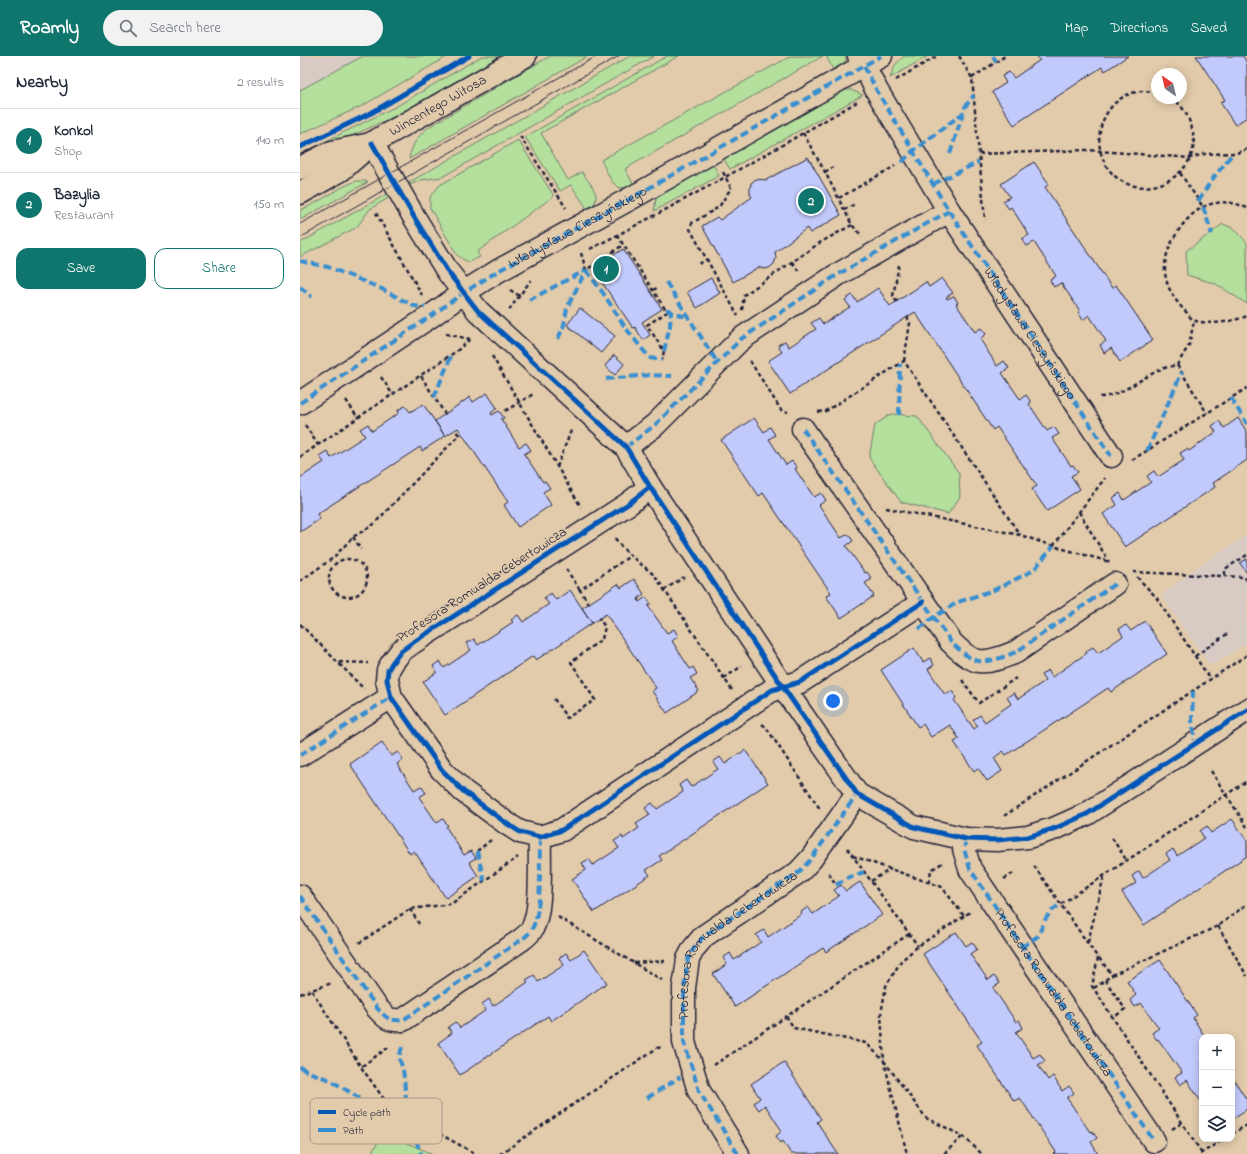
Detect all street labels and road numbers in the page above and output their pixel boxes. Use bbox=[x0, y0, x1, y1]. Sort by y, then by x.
street label: Wincentego Witosa bbox=[385, 69, 491, 142]
street label: Władysława Cieszyńskiego bbox=[505, 181, 651, 274]
street label: Władysława Cieszyńskiego bbox=[978, 263, 1082, 404]
street label: Profesora Romualda Cebertowicza bbox=[393, 522, 571, 648]
street label: Profesora Romualda Cebertowicza bbox=[674, 865, 802, 1019]
street label: Profesora Romualda Cebertowicza bbox=[989, 904, 1118, 1081]

